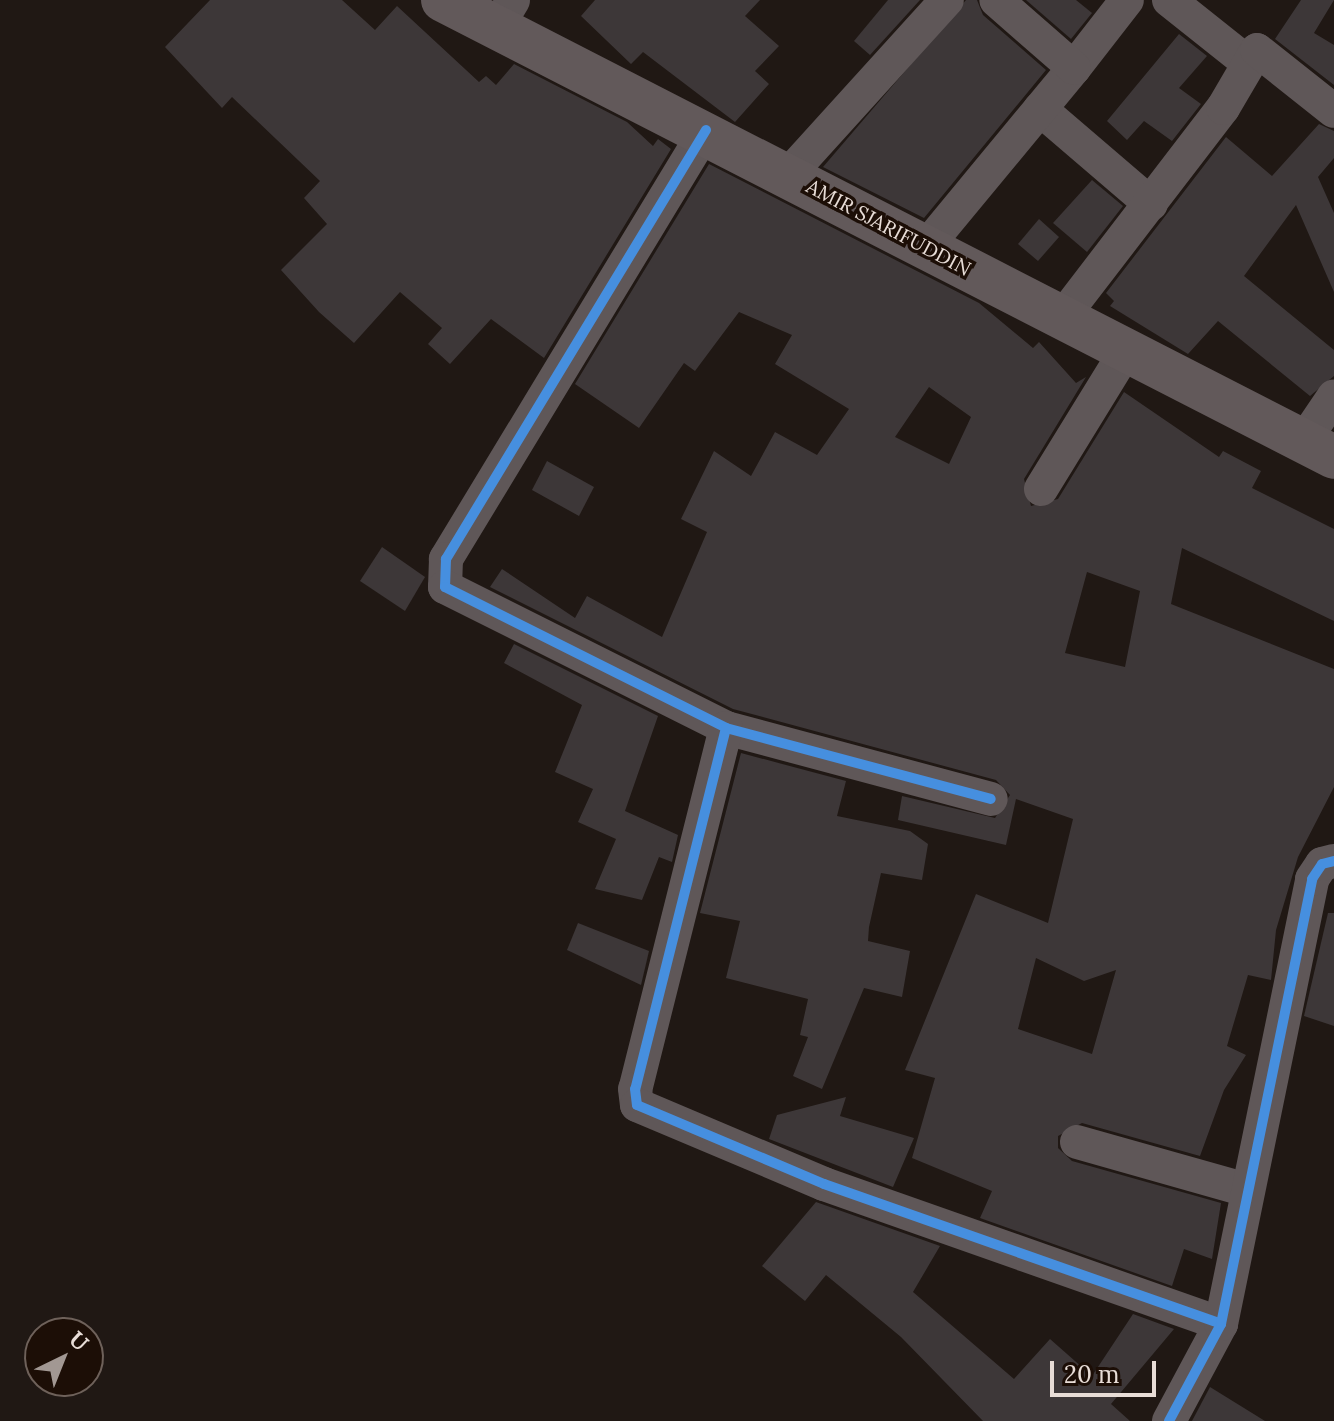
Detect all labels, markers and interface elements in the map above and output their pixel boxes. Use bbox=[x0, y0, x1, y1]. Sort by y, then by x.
street label: AMIR SJARIFUDDIN bbox=[803, 174, 975, 280]
north arrow bbox=[24, 1317, 104, 1397]
text: U bbox=[63, 1325, 95, 1357]
scale bar bbox=[1054, 1345, 1160, 1395]
text: 20 m bbox=[1064, 1359, 1120, 1390]

